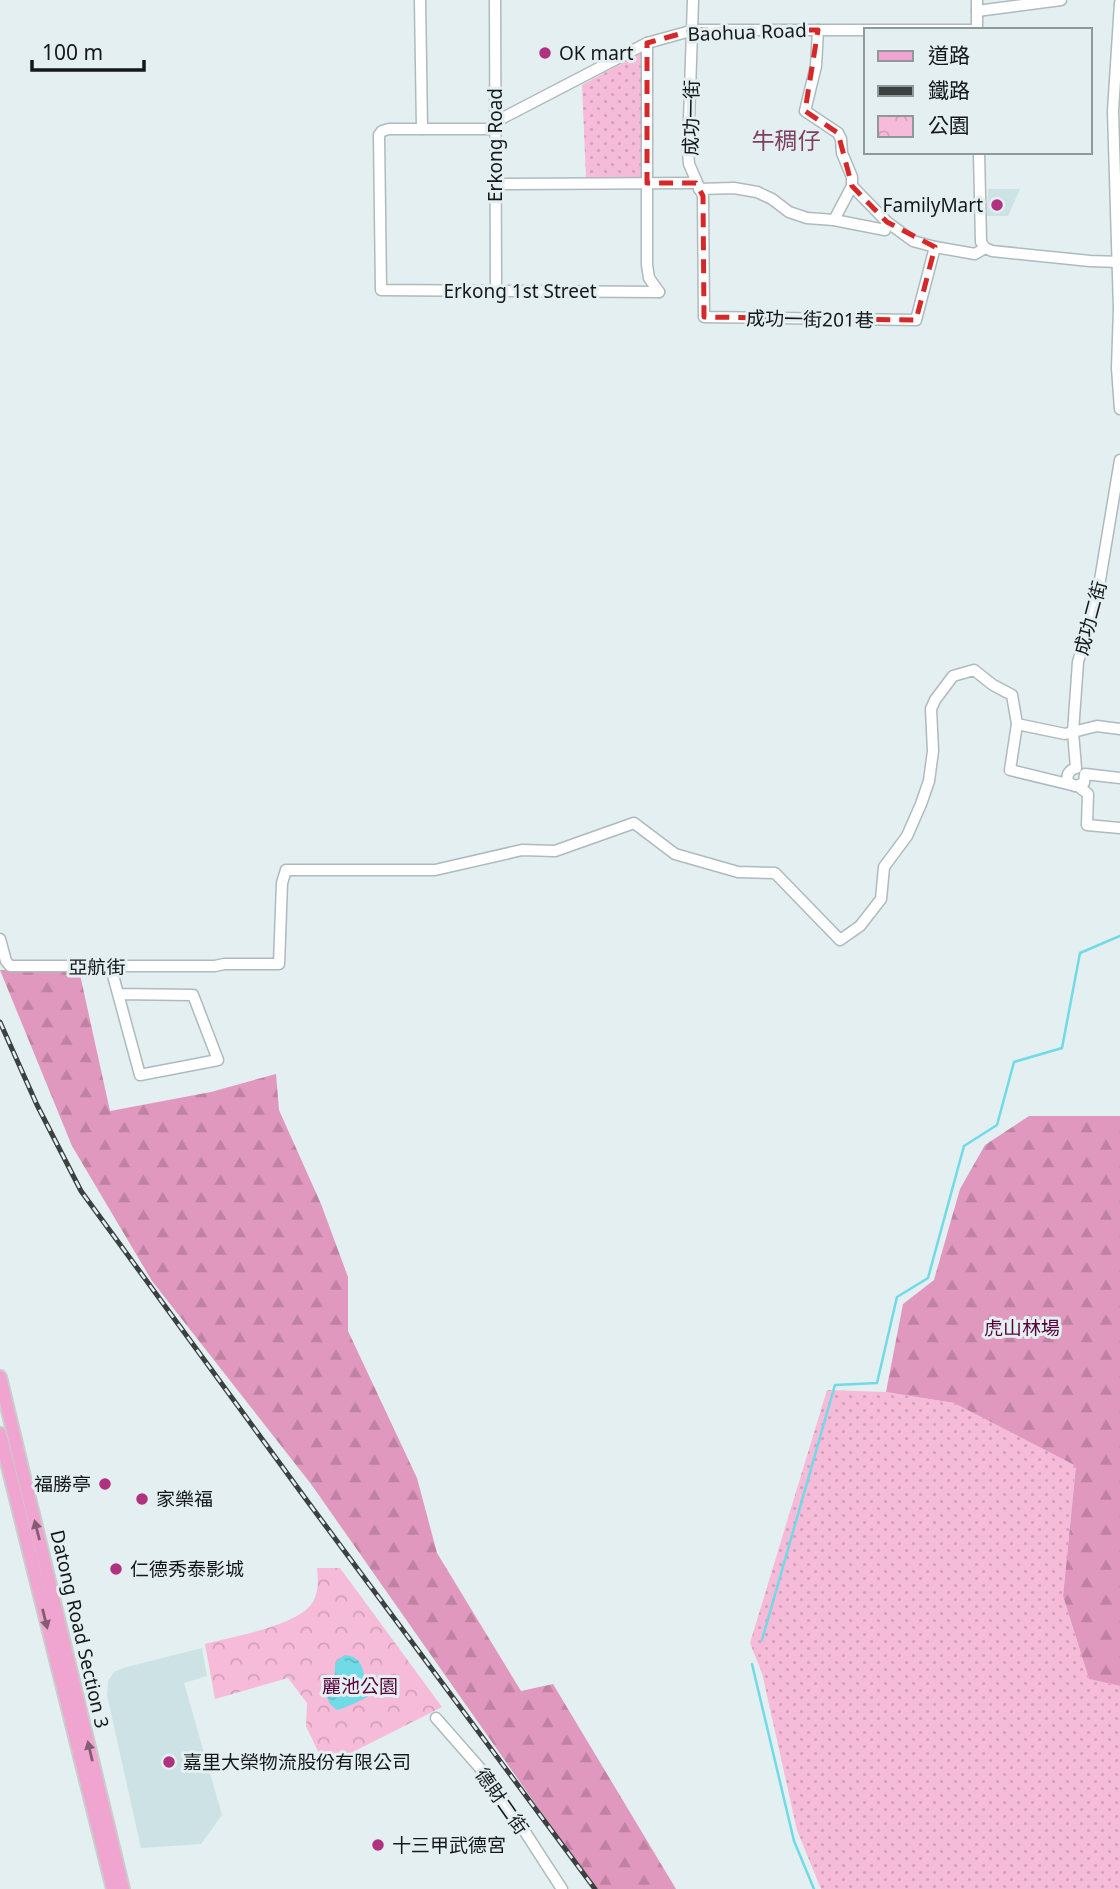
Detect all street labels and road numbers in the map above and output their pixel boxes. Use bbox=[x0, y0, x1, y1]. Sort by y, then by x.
street label: Baohua Road bbox=[687, 17, 807, 47]
street label: 成功一街 bbox=[677, 80, 705, 156]
street label: Erkong Road bbox=[482, 88, 508, 202]
street label: Erkong 1st Street bbox=[443, 278, 597, 304]
street label: 成功一街201巷 bbox=[746, 305, 874, 333]
street label: 成功二街 bbox=[1068, 578, 1112, 658]
street label: 亞航街 bbox=[68, 954, 126, 980]
street label: Datong Road Section 3 bbox=[45, 1527, 115, 1731]
street label: 德財二街 bbox=[470, 1762, 534, 1840]

